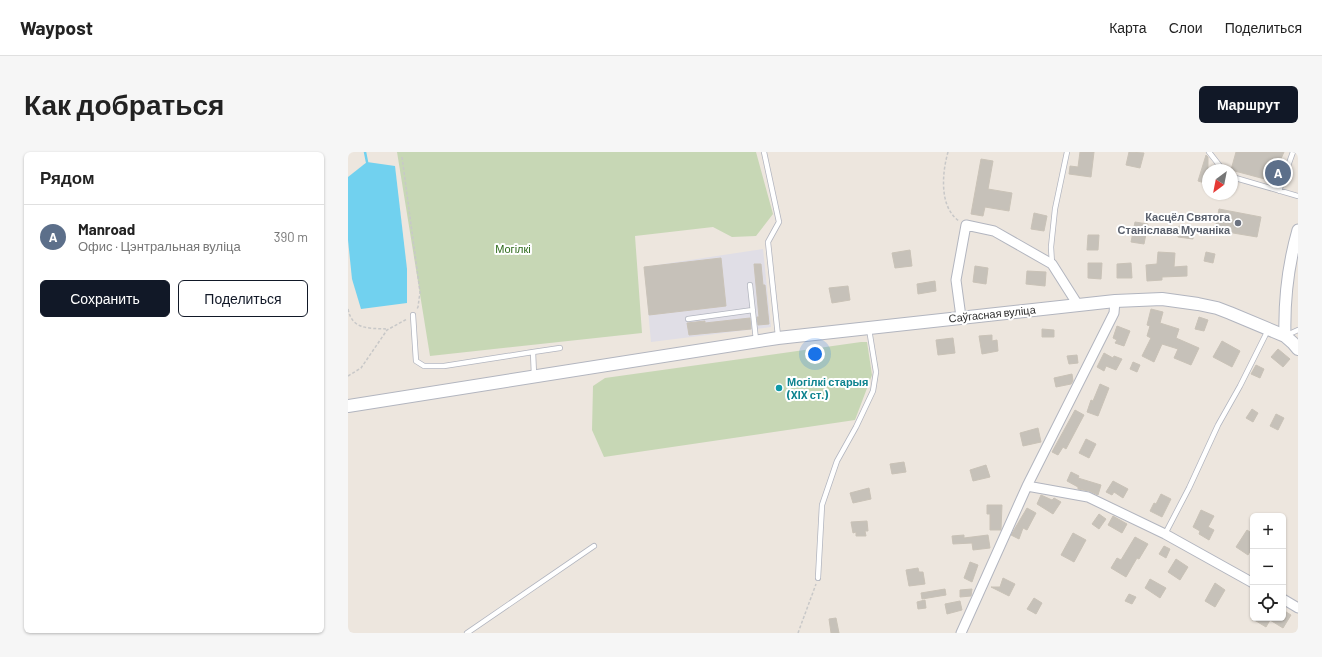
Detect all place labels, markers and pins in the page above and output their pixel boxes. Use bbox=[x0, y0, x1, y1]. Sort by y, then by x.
pin: A bbox=[1265, 158, 1291, 188]
place label: Касцёл Святога Станіслава Мучаніка bbox=[1118, 210, 1231, 236]
marker: Касцёл Святога Станіслава Мучаніка bbox=[1233, 218, 1243, 228]
place label: Могілкі старыя (XIX ст.) bbox=[786, 375, 868, 401]
marker: Могілкі старыя (XIX ст.) bbox=[774, 383, 784, 393]

